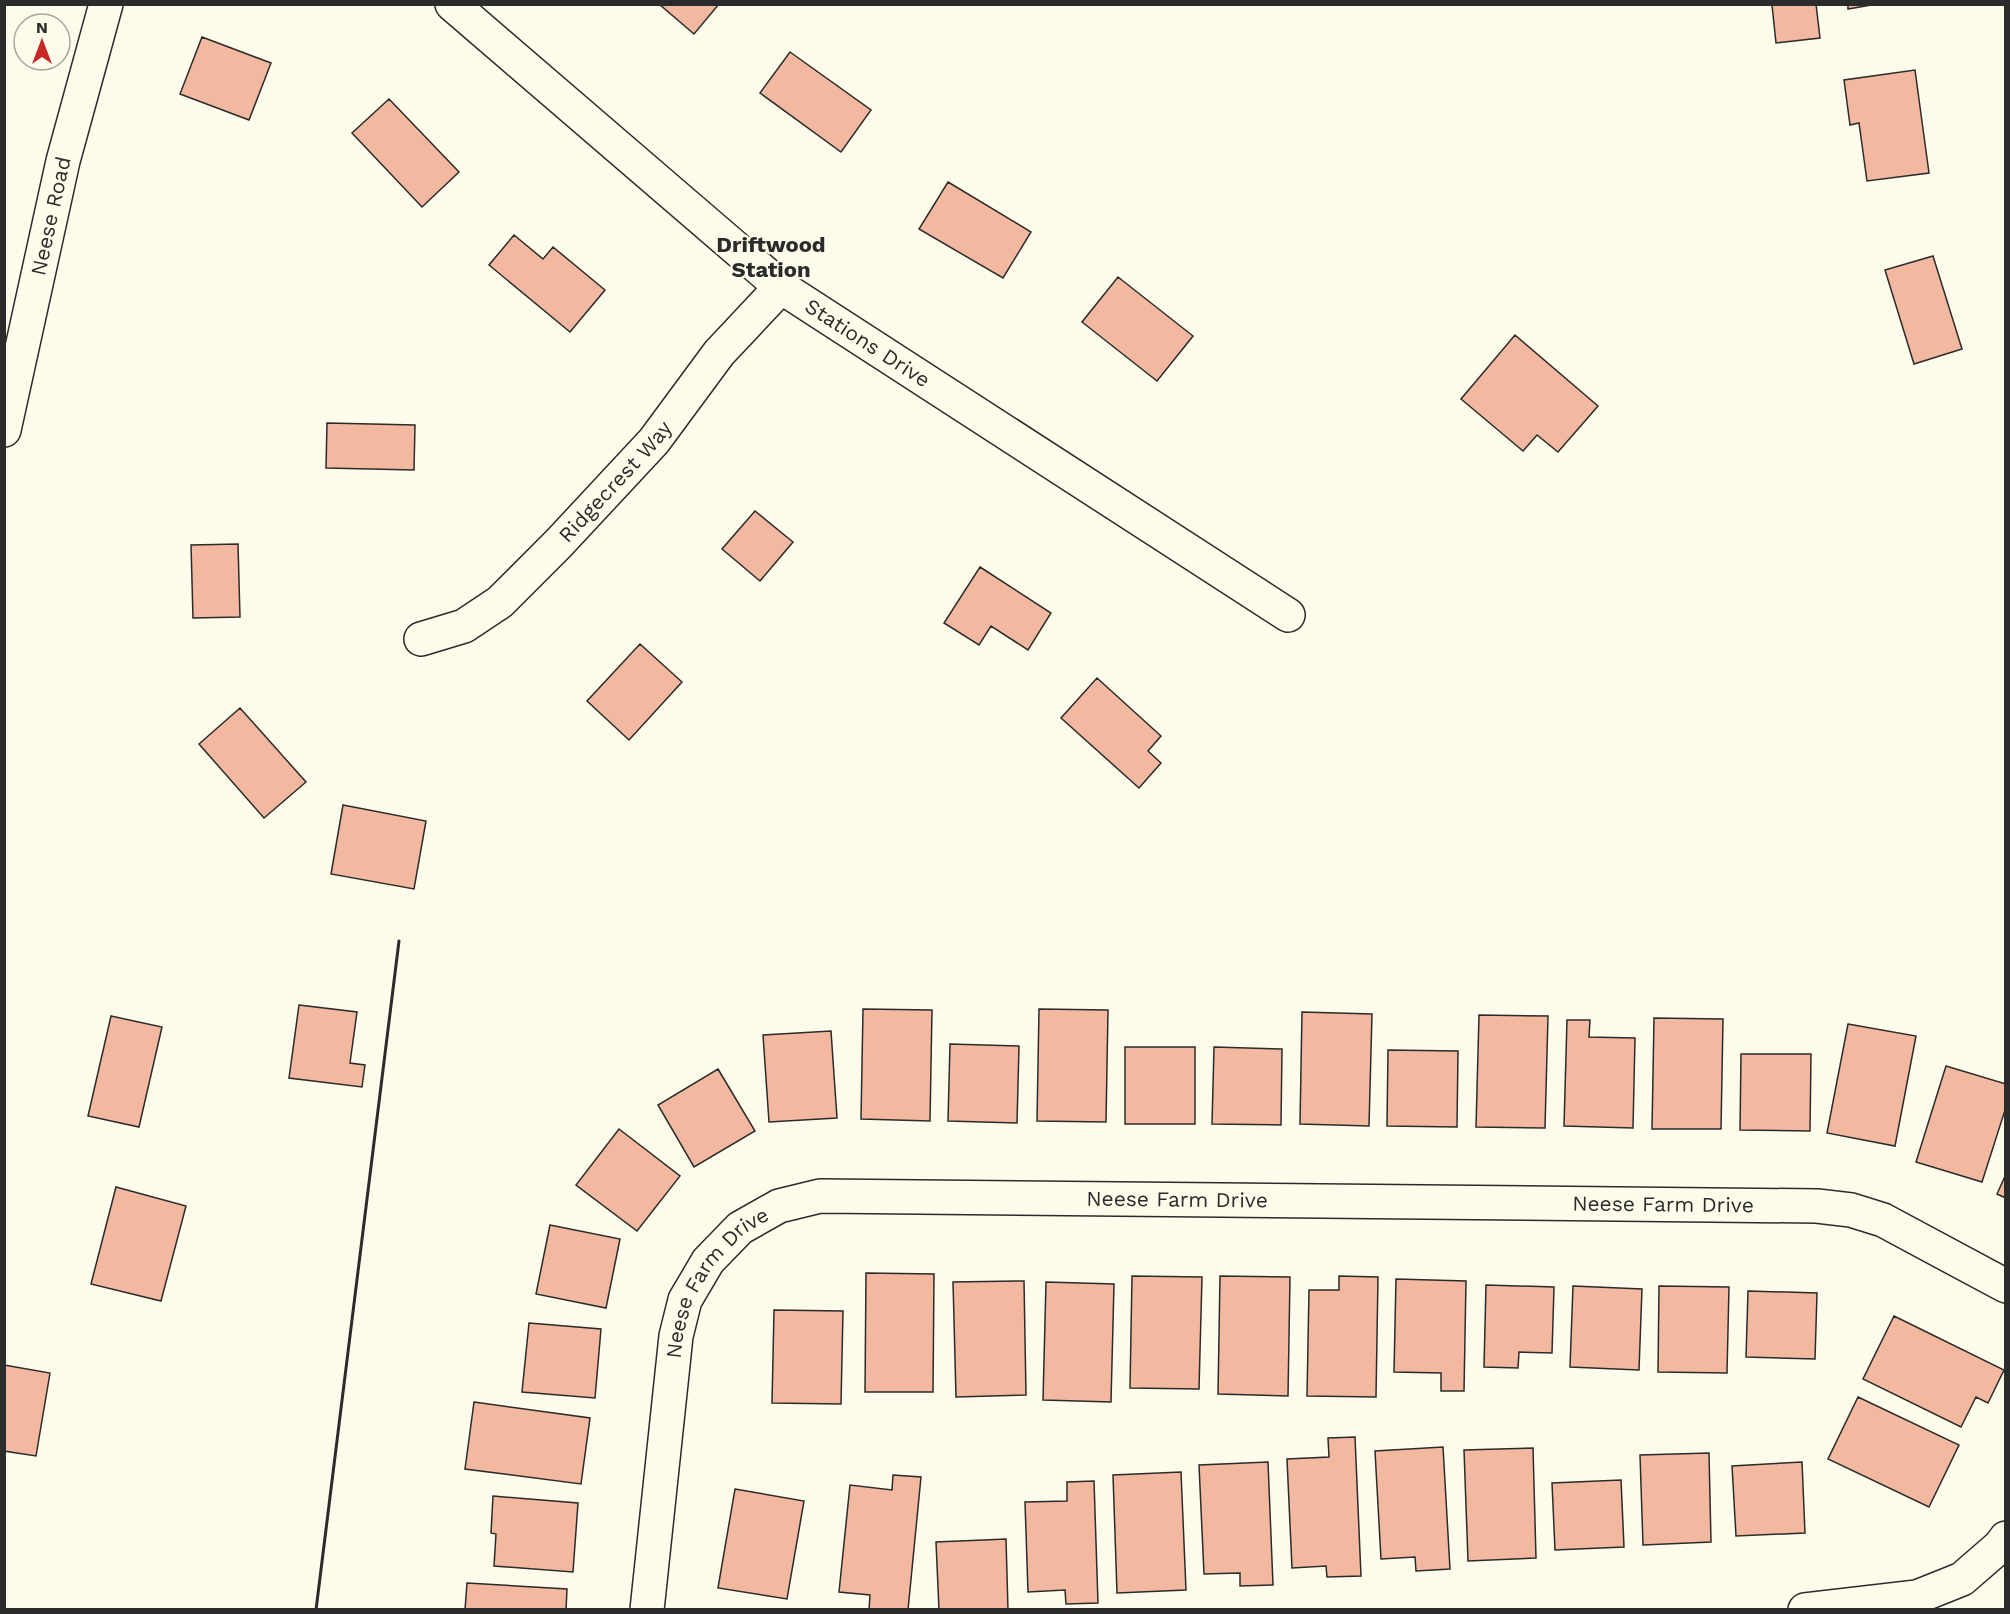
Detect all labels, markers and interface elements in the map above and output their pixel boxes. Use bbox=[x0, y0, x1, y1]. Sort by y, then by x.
north arrow bbox=[12, 12, 72, 72]
text: N bbox=[36, 18, 48, 37]
street label: Neese Road bbox=[25, 154, 76, 278]
district label: Driftwood Station bbox=[716, 232, 826, 282]
street label: Stations Drive bbox=[800, 293, 935, 392]
street label: Ridgecrest Way bbox=[553, 415, 677, 547]
street label: Neese Farm Drive bbox=[1086, 1186, 1268, 1212]
street label: Neese Farm Drive bbox=[1572, 1191, 1754, 1217]
street label: Neese Farm Drive bbox=[661, 1201, 773, 1359]

